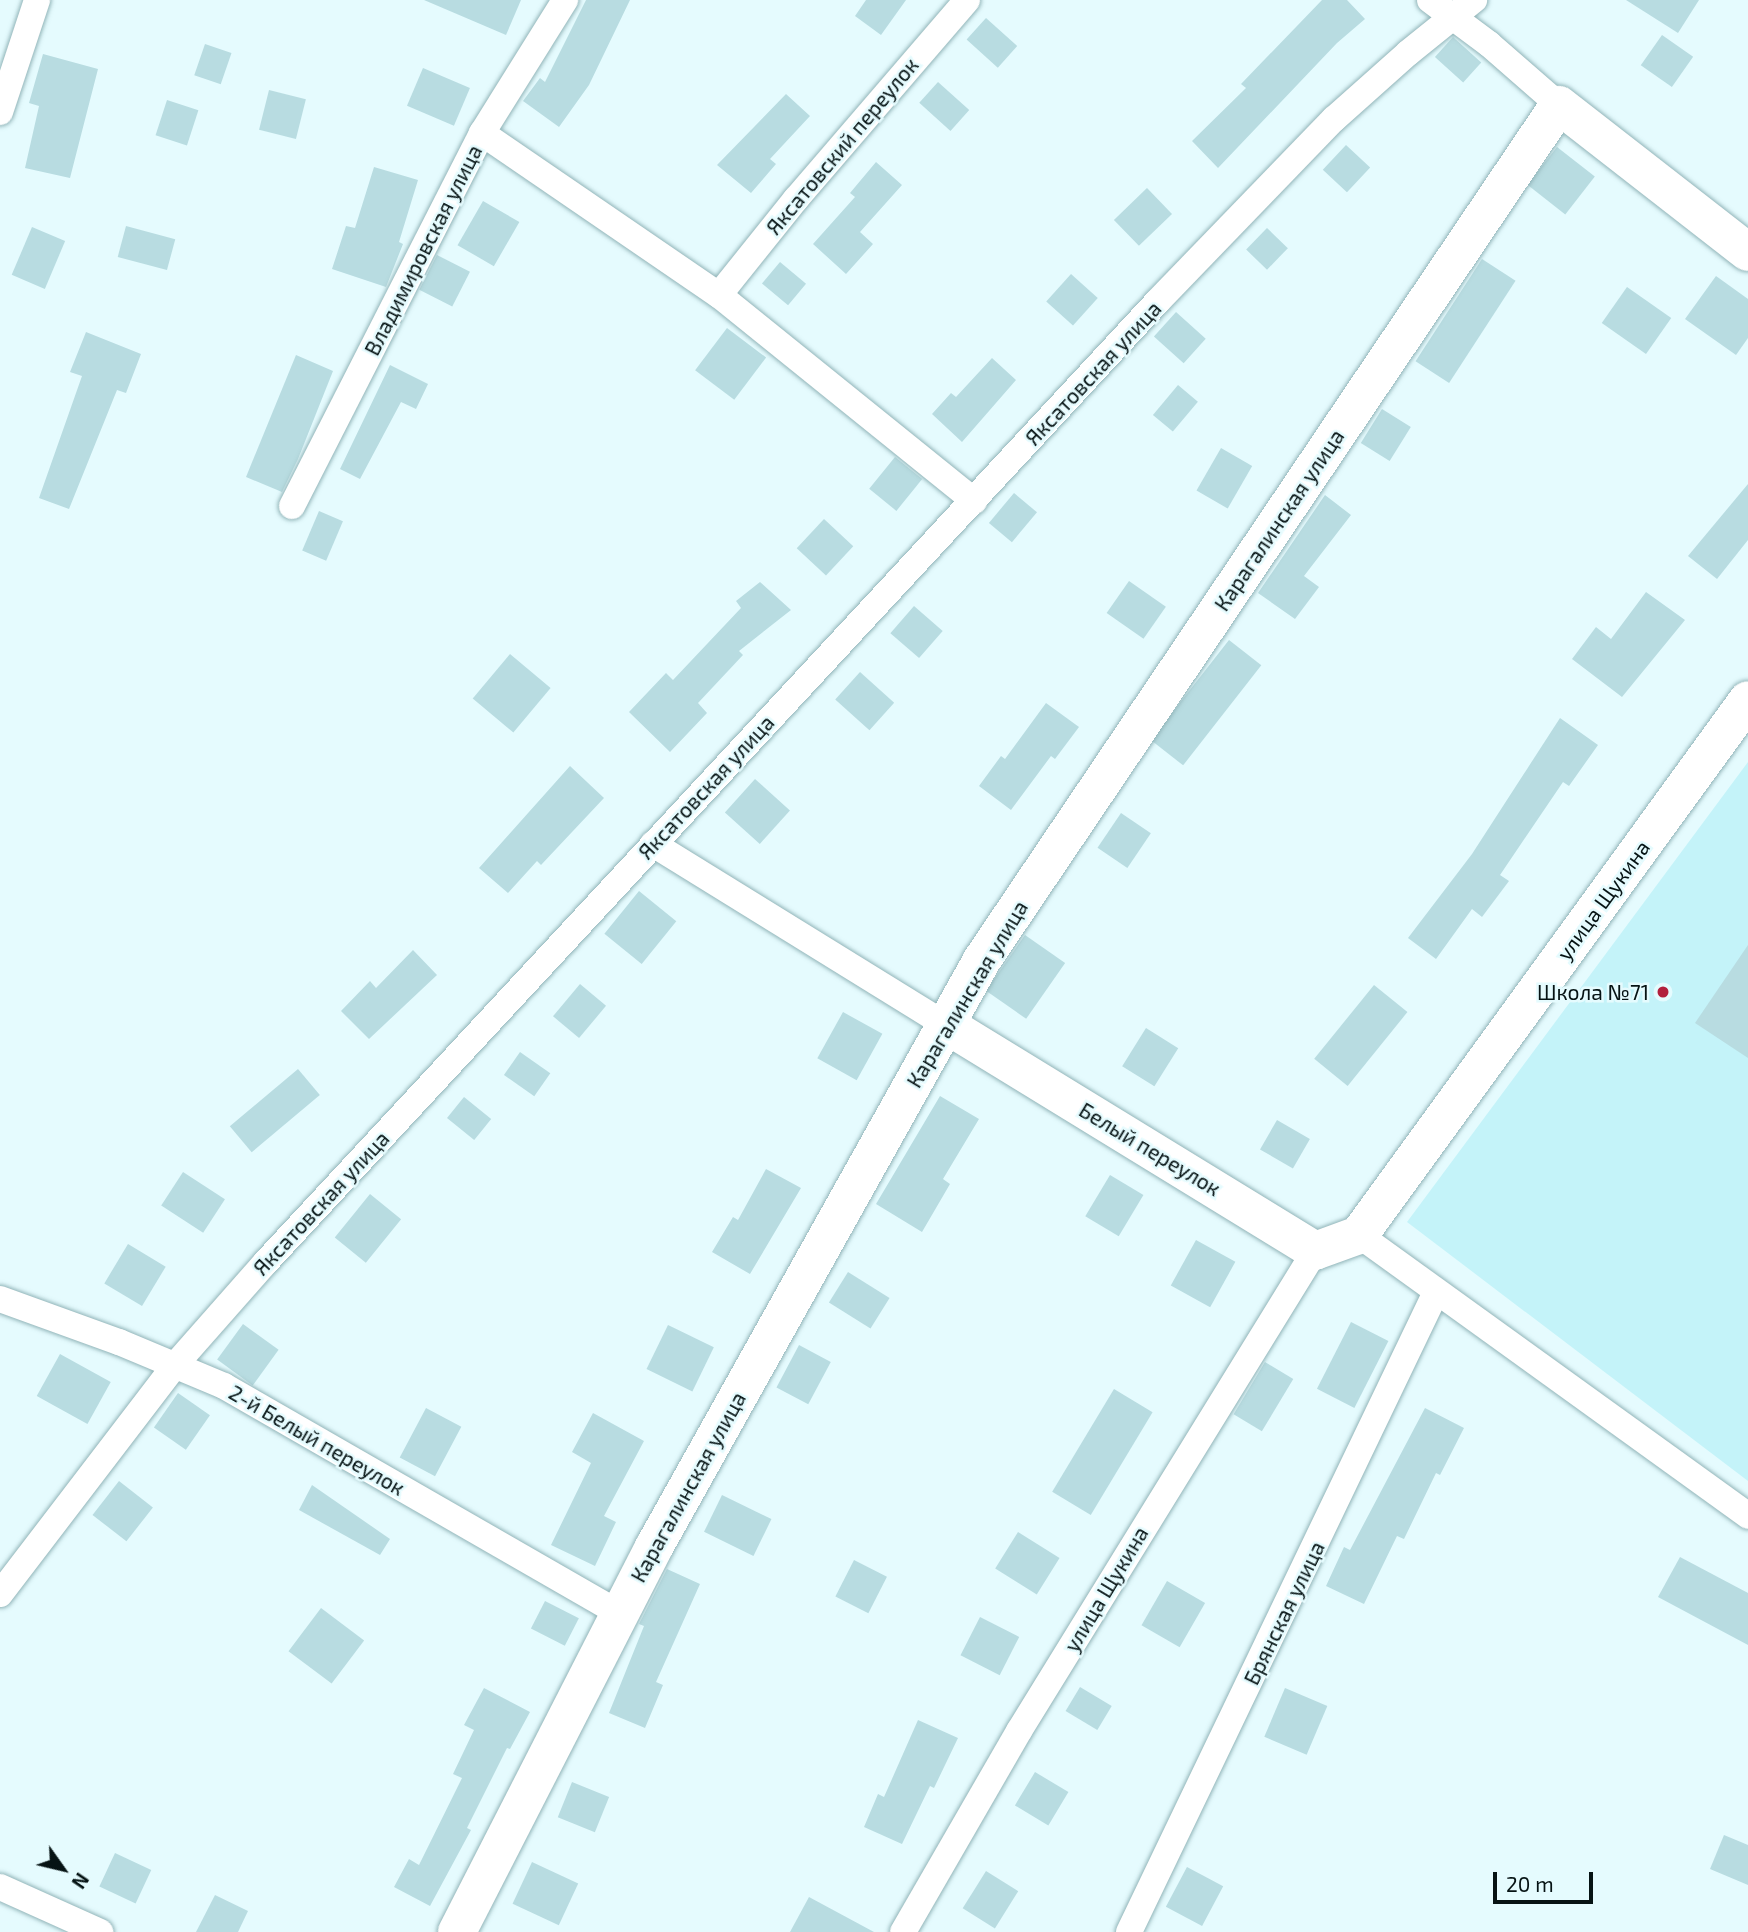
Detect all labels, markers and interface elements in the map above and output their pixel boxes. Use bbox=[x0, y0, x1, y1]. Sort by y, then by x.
street label: Яксатовский переулок bbox=[761, 52, 923, 240]
street label: Владимировская улица bbox=[359, 141, 487, 359]
street label: Яксатовская улица bbox=[1020, 296, 1166, 450]
street label: Карагалинская улица bbox=[1209, 424, 1349, 616]
street label: Яксатовская улица bbox=[633, 710, 779, 864]
street label: улица Щукина bbox=[1551, 835, 1655, 965]
street label: Карагалинская улица bbox=[901, 896, 1033, 1092]
place label: Школа №71 bbox=[1537, 979, 1649, 1005]
marker: Школа №71 bbox=[1655, 984, 1671, 1000]
street label: Белый переулок bbox=[1075, 1097, 1225, 1201]
street label: Яксатовская улица bbox=[248, 1126, 394, 1280]
street label: 2-й Белый переулок bbox=[225, 1379, 409, 1501]
street label: Карагалинская улица bbox=[625, 1387, 751, 1587]
street label: улица Щукина bbox=[1059, 1522, 1153, 1656]
street label: Брянская улица bbox=[1238, 1537, 1330, 1689]
north arrow bbox=[28, 1834, 98, 1904]
scale bar bbox=[1496, 1858, 1596, 1902]
text: N bbox=[67, 1869, 94, 1893]
text: 20 m bbox=[1506, 1871, 1554, 1896]

